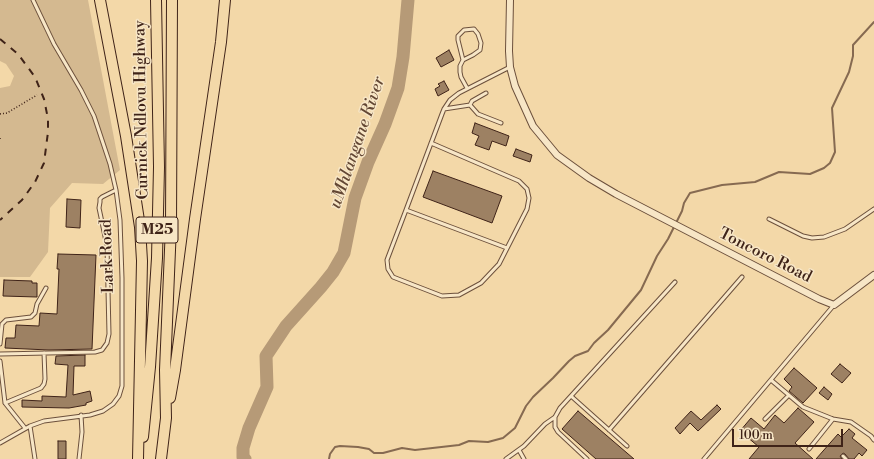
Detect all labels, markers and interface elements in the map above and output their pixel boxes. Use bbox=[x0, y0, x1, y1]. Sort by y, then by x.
street label: Curnick Ndlovu Highway bbox=[131, 20, 153, 200]
water label: uMhlangane River bbox=[326, 74, 390, 212]
road number: M25 bbox=[136, 217, 178, 243]
street label: Lark Road bbox=[97, 219, 119, 293]
street label: Toncoro Road bbox=[715, 224, 815, 288]
scale bar bbox=[734, 421, 845, 447]
text: 100 m bbox=[739, 428, 773, 443]

